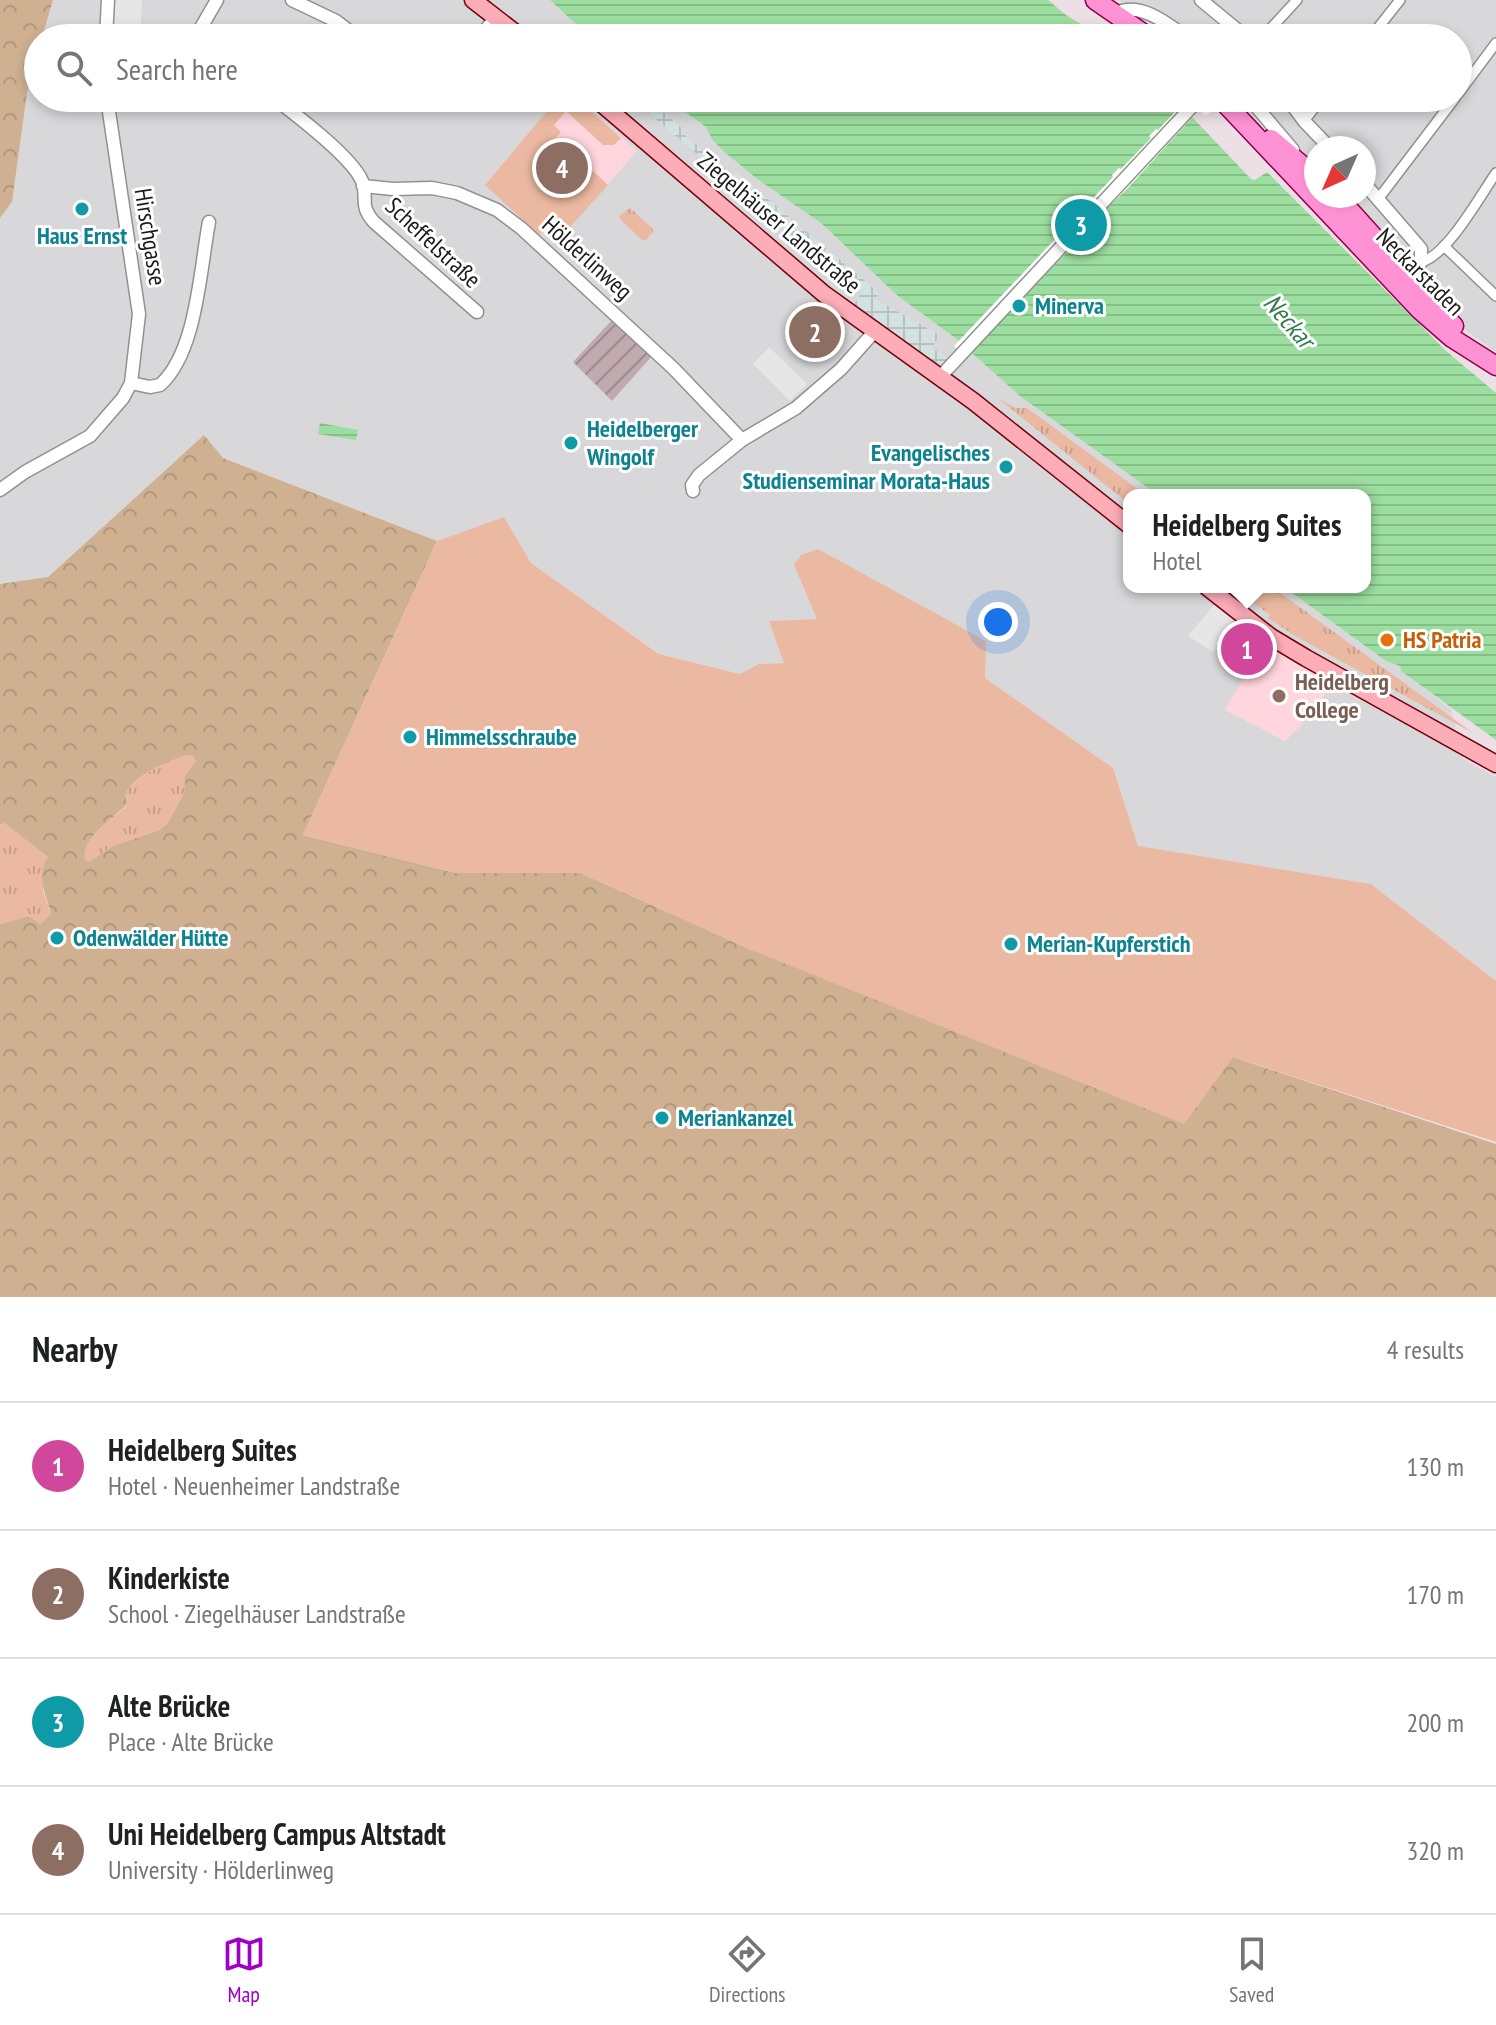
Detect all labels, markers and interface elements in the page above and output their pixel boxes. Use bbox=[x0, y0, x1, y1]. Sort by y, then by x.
search box bbox=[24, 24, 1472, 112]
icon: search bbox=[52, 46, 96, 90]
text: Search here bbox=[116, 49, 238, 88]
north arrow bbox=[1304, 136, 1376, 208]
pin: 4 bbox=[536, 138, 588, 198]
street label: Ziegelhäuser Landstraße bbox=[691, 145, 868, 300]
street label: Hirschgasse bbox=[128, 186, 173, 288]
street label: Scheffelstraße bbox=[379, 191, 488, 295]
pin: 3 bbox=[1055, 195, 1107, 255]
marker: Haus Ernst bbox=[73, 200, 91, 218]
street label: Hölderlinweg bbox=[536, 209, 639, 306]
place label: Haus Ernst bbox=[37, 220, 127, 251]
street label: Neckarstaden bbox=[1370, 221, 1471, 322]
water label: Neckar bbox=[1257, 287, 1325, 358]
place label: Minerva bbox=[1035, 290, 1104, 321]
marker: Minerva bbox=[1010, 297, 1028, 315]
pin: 2 bbox=[789, 302, 841, 362]
place label: Heidelberger Wingolf bbox=[586, 413, 699, 472]
marker: Heidelberger Wingolf bbox=[562, 434, 580, 452]
place label: Evangelisches Studienseminar Morata-Haus bbox=[743, 437, 990, 496]
marker: Evangelisches Studienseminar Morata-Haus bbox=[997, 458, 1015, 476]
popup bbox=[1123, 489, 1371, 593]
text: Heidelberg Suites bbox=[1153, 505, 1341, 544]
text: Hotel bbox=[1153, 544, 1202, 577]
your location bbox=[978, 602, 1018, 642]
pin: 1 bbox=[1221, 619, 1273, 679]
place label: HS Patria bbox=[1403, 624, 1481, 655]
marker: HS Patria bbox=[1378, 631, 1396, 649]
place label: Heidelberg College bbox=[1295, 666, 1389, 725]
marker: Heidelberg College bbox=[1270, 687, 1288, 705]
place label: Himmelsschraube bbox=[426, 721, 577, 752]
marker: Himmelsschraube bbox=[401, 728, 419, 746]
place label: Odenwälder Hütte bbox=[73, 922, 229, 953]
place label: Merian-Kupferstich bbox=[1027, 928, 1190, 959]
marker: Odenwälder Hütte bbox=[48, 929, 66, 947]
marker: Merian-Kupferstich bbox=[1002, 935, 1020, 953]
place label: Meriankanzel bbox=[678, 1102, 793, 1133]
marker: Meriankanzel bbox=[653, 1109, 671, 1127]
text: Nearby bbox=[32, 1327, 117, 1371]
text: 4 results bbox=[1387, 1333, 1464, 1366]
text: Heidelberg Suites bbox=[108, 1430, 297, 1469]
text: 1 bbox=[52, 1450, 64, 1483]
text: 130 m bbox=[1406, 1450, 1464, 1483]
text: Hotel · Neuenheimer Landstraße bbox=[108, 1469, 400, 1502]
text: Kinderkiste bbox=[108, 1558, 230, 1597]
text: 2 bbox=[52, 1578, 64, 1611]
text: 170 m bbox=[1406, 1578, 1464, 1611]
text: School · Ziegelhäuser Landstraße bbox=[108, 1597, 406, 1630]
text: Alte Brücke bbox=[108, 1686, 230, 1725]
text: 3 bbox=[52, 1706, 64, 1739]
text: 200 m bbox=[1406, 1706, 1464, 1739]
text: Place · Alte Brücke bbox=[108, 1725, 274, 1758]
text: Uni Heidelberg Campus Altstadt bbox=[108, 1814, 446, 1853]
text: 4 bbox=[52, 1834, 64, 1867]
text: 320 m bbox=[1406, 1834, 1464, 1867]
text: University · Hölderlinweg bbox=[108, 1853, 334, 1886]
tab: Map bbox=[222, 1932, 266, 2008]
tab: Directions bbox=[709, 1932, 786, 2008]
tab: Saved bbox=[1229, 1932, 1274, 2008]

